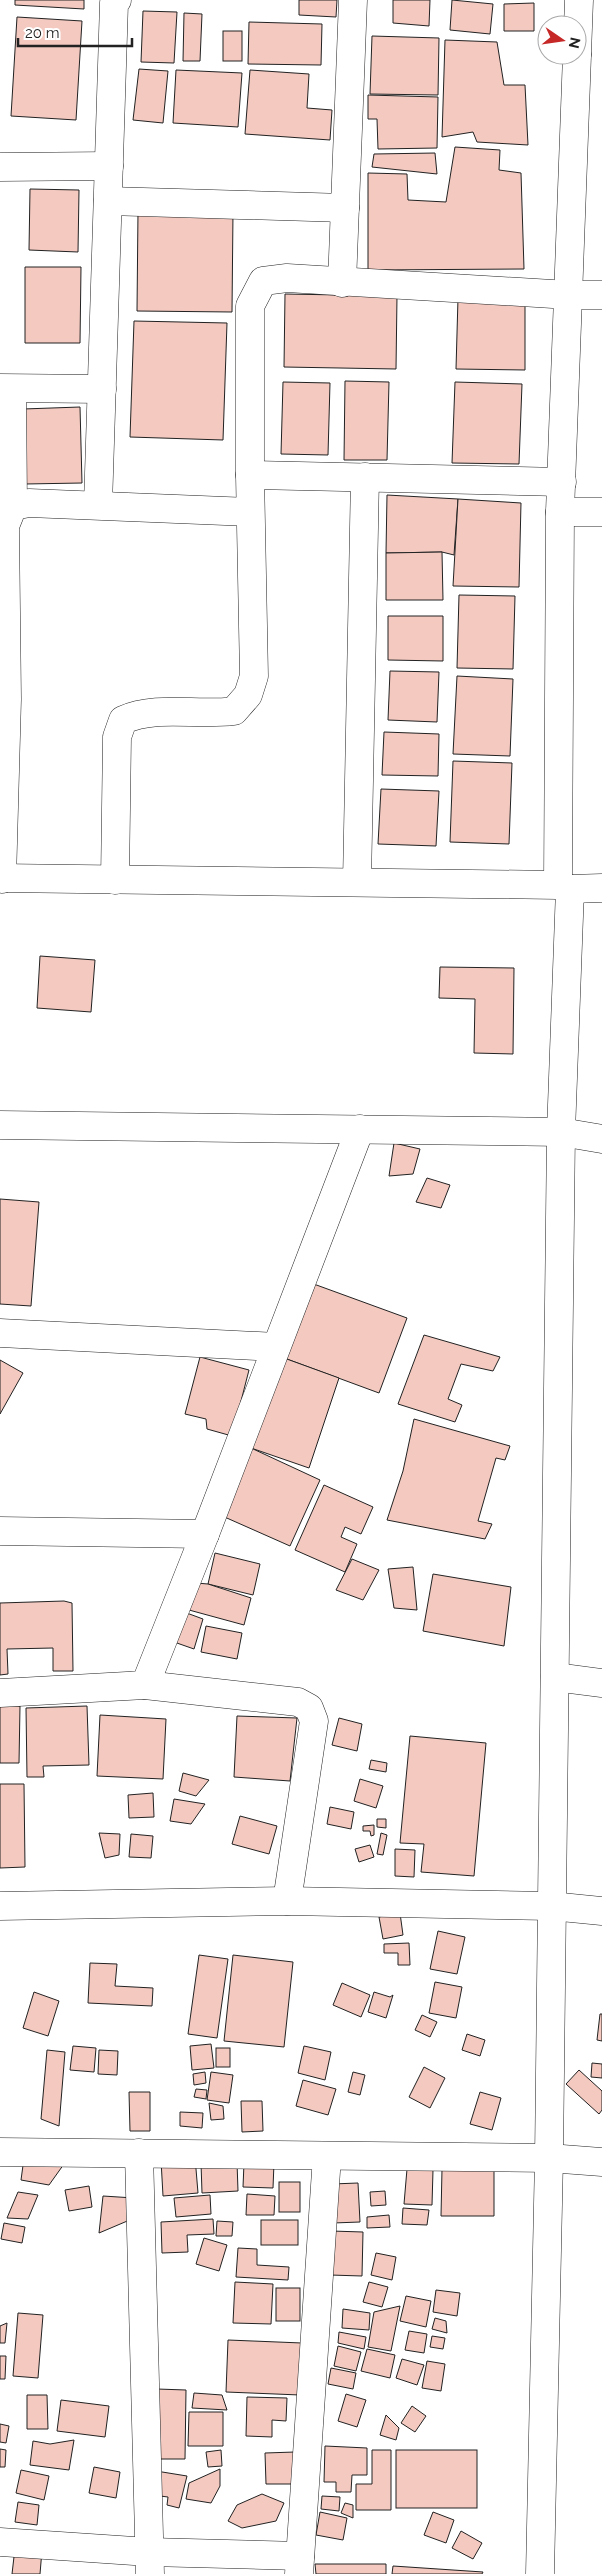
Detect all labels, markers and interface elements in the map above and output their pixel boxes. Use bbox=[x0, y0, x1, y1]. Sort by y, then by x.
scale bar bbox=[18, 15, 131, 47]
north arrow bbox=[537, 15, 587, 65]
text: 20 m bbox=[25, 24, 60, 42]
text: N bbox=[566, 36, 584, 50]

